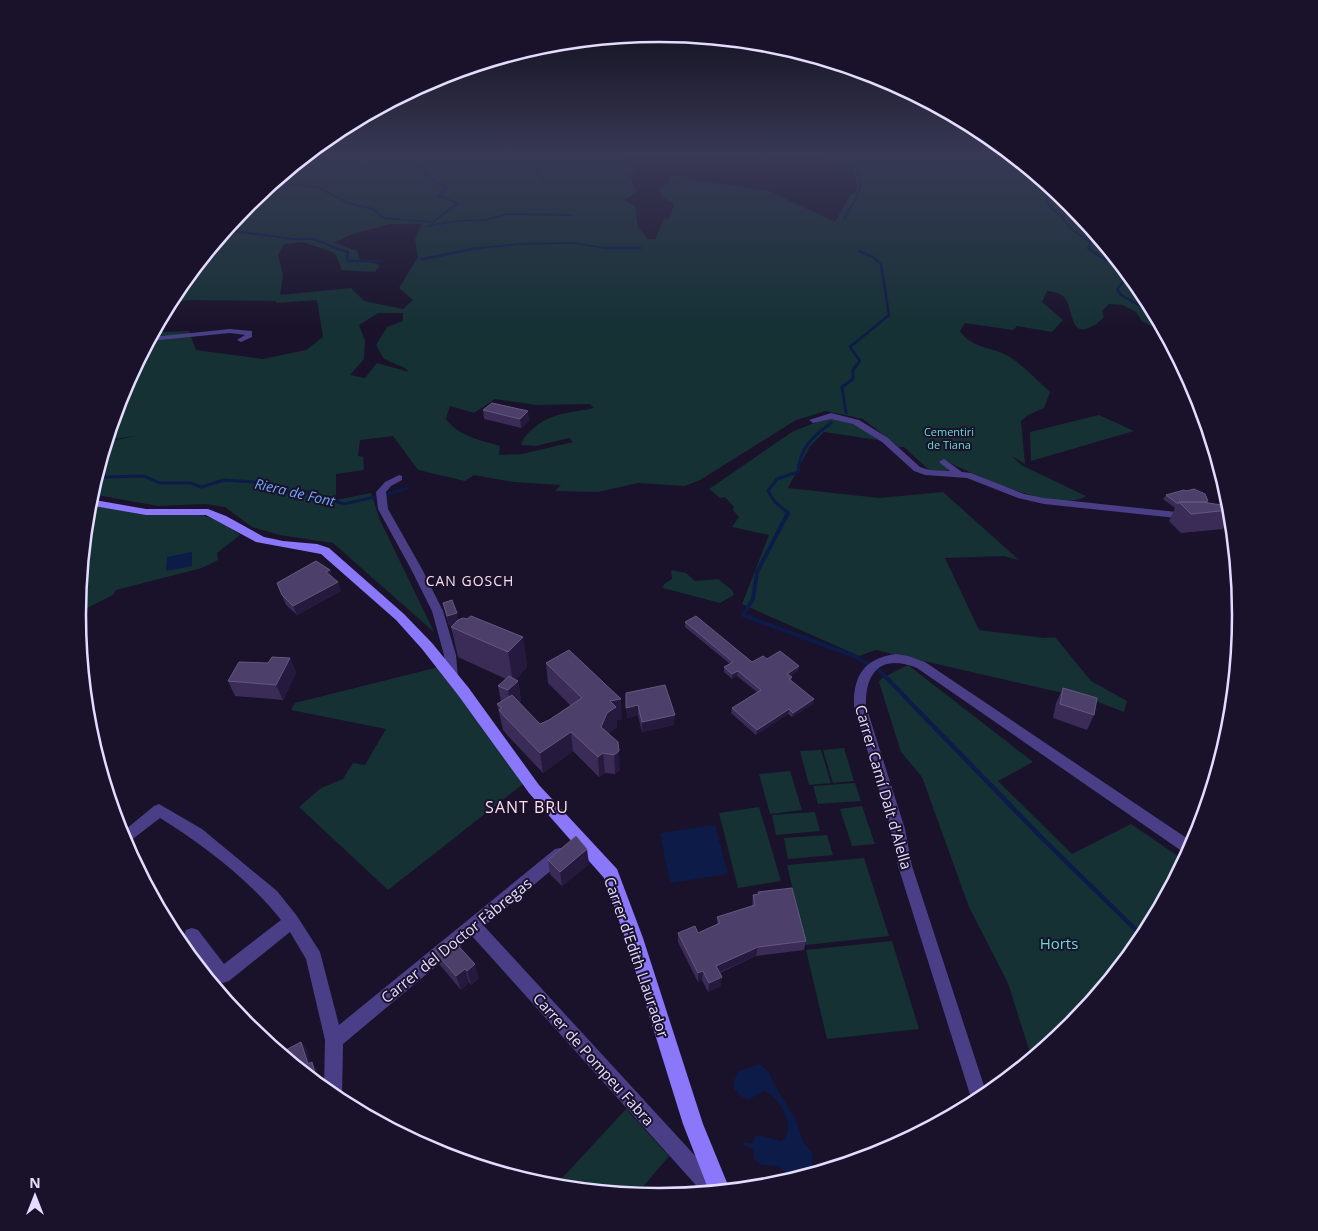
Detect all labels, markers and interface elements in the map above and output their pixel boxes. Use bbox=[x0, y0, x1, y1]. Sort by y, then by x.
park label: Cementiri de Tiana bbox=[924, 424, 974, 452]
water label: Riera de Font bbox=[253, 474, 338, 511]
district label: CAN GOSCH bbox=[426, 571, 514, 590]
street label: Carrer Camí Dalt d'Alella bbox=[851, 702, 917, 872]
district label: SANT BRU bbox=[485, 796, 569, 818]
street label: Carrer del Doctor Fàbregas bbox=[376, 873, 536, 1007]
street label: Carrer d'Edith Llaurador bbox=[600, 874, 674, 1040]
park label: Horts bbox=[1040, 933, 1078, 953]
street label: Carrer de Pompeu Fabra bbox=[529, 988, 659, 1130]
north arrow bbox=[10, 1171, 60, 1221]
text: N bbox=[29, 1173, 41, 1192]

